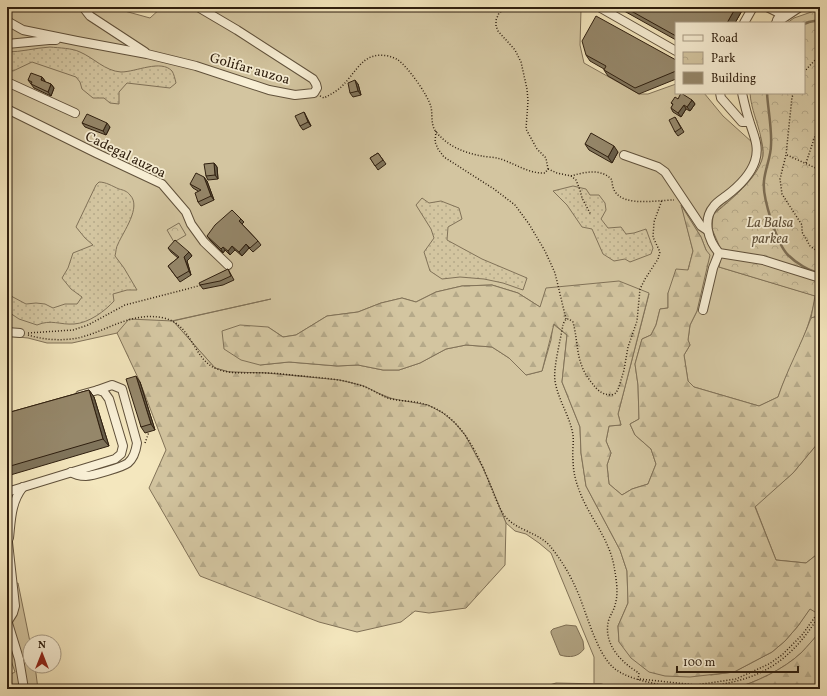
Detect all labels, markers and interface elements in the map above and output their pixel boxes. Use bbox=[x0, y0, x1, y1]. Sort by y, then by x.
legend bbox=[675, 22, 805, 94]
text: Road bbox=[711, 31, 738, 47]
street label: Golifar auzoa bbox=[207, 49, 292, 90]
text: Park bbox=[711, 51, 736, 67]
text: Building bbox=[711, 71, 756, 87]
street label: Cadegal auzoa bbox=[82, 128, 169, 183]
park label: La Balsa parkea bbox=[747, 214, 794, 249]
north arrow bbox=[22, 634, 62, 674]
text: N bbox=[38, 638, 46, 653]
scale bar bbox=[677, 648, 798, 674]
text: 100 m bbox=[683, 655, 716, 671]

